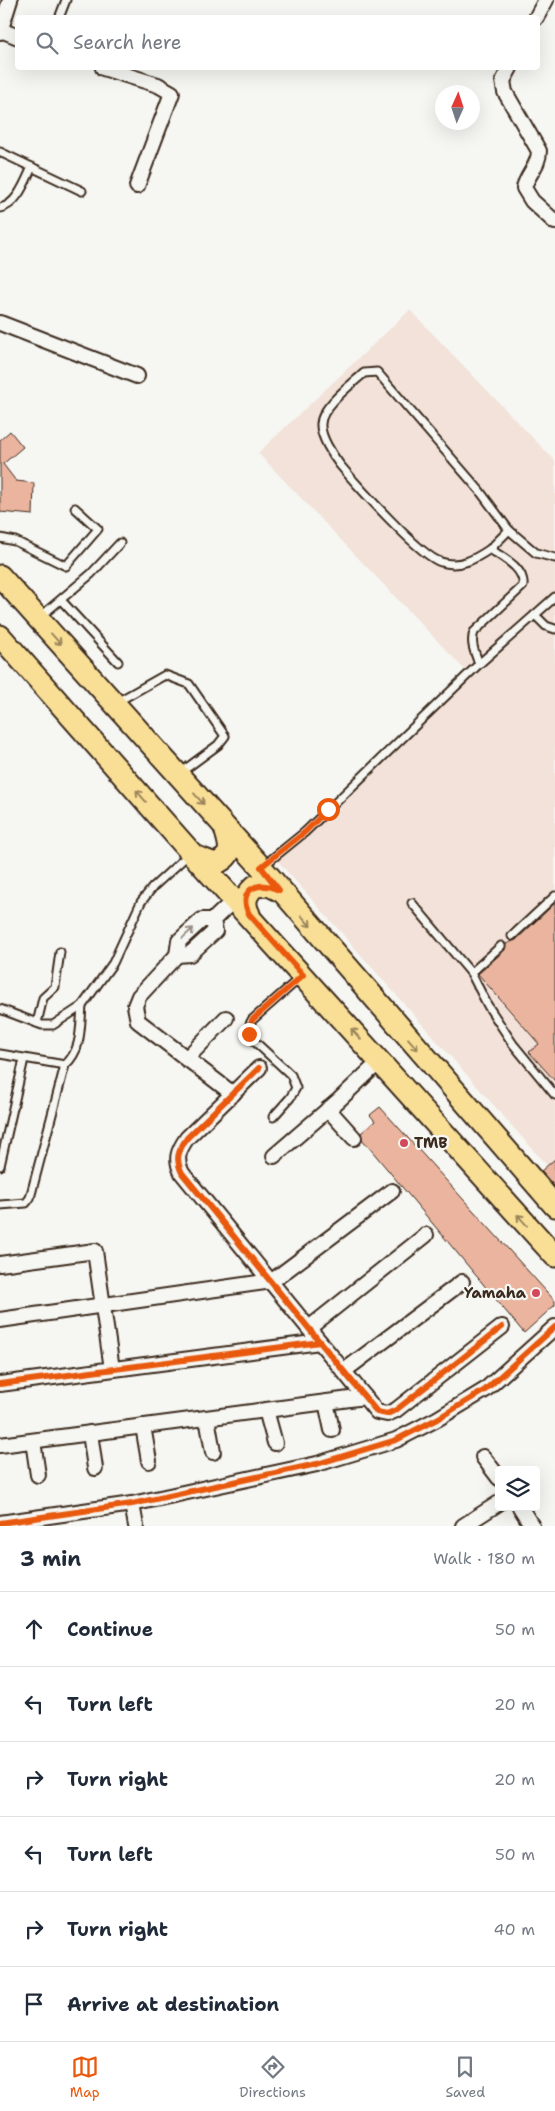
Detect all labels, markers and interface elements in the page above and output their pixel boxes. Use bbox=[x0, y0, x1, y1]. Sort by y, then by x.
search box bbox=[15, 15, 540, 70]
icon: search bbox=[33, 29, 61, 57]
text: Search here bbox=[73, 30, 182, 55]
north arrow bbox=[435, 85, 480, 130]
one-way arrow bbox=[50, 632, 62, 645]
one-way arrow bbox=[136, 789, 147, 802]
one-way arrow bbox=[193, 792, 205, 805]
route start bbox=[317, 798, 340, 821]
one-way arrow bbox=[300, 915, 312, 928]
one-way arrow bbox=[182, 927, 194, 939]
route end bbox=[238, 1023, 261, 1046]
one-way arrow bbox=[350, 1027, 361, 1040]
one-way arrow bbox=[407, 1037, 419, 1050]
place label: TMB bbox=[414, 1133, 447, 1153]
marker: TMB bbox=[398, 1137, 410, 1149]
one-way arrow bbox=[517, 1213, 528, 1226]
place label: Yamaha bbox=[464, 1283, 527, 1303]
marker: Yamaha bbox=[530, 1287, 542, 1299]
map controls bbox=[495, 1466, 540, 1511]
button: layers bbox=[495, 1466, 540, 1511]
text: 3 min bbox=[20, 1545, 81, 1573]
text: Walk · 180 m bbox=[433, 1548, 535, 1569]
icon: ahead bbox=[20, 1615, 48, 1643]
text: Continue bbox=[67, 1617, 153, 1642]
text: 50 m bbox=[495, 1619, 535, 1640]
icon: left bbox=[20, 1690, 48, 1718]
text: Turn left bbox=[67, 1692, 153, 1717]
text: 20 m bbox=[494, 1694, 535, 1715]
icon: right bbox=[20, 1765, 48, 1793]
text: Turn right bbox=[67, 1767, 168, 1792]
text: 20 m bbox=[494, 1769, 535, 1790]
icon: left bbox=[20, 1840, 48, 1868]
text: Turn left bbox=[67, 1842, 153, 1867]
text: 50 m bbox=[495, 1844, 535, 1865]
icon: right bbox=[20, 1915, 48, 1943]
text: Turn right bbox=[67, 1917, 168, 1942]
text: 40 m bbox=[493, 1919, 535, 1940]
icon: arrive bbox=[20, 1990, 48, 2018]
text: Arrive at destination bbox=[67, 1992, 279, 2017]
tab: Map bbox=[70, 2053, 100, 2101]
tab: Directions bbox=[239, 2053, 306, 2101]
tab: Saved bbox=[446, 2053, 485, 2101]

